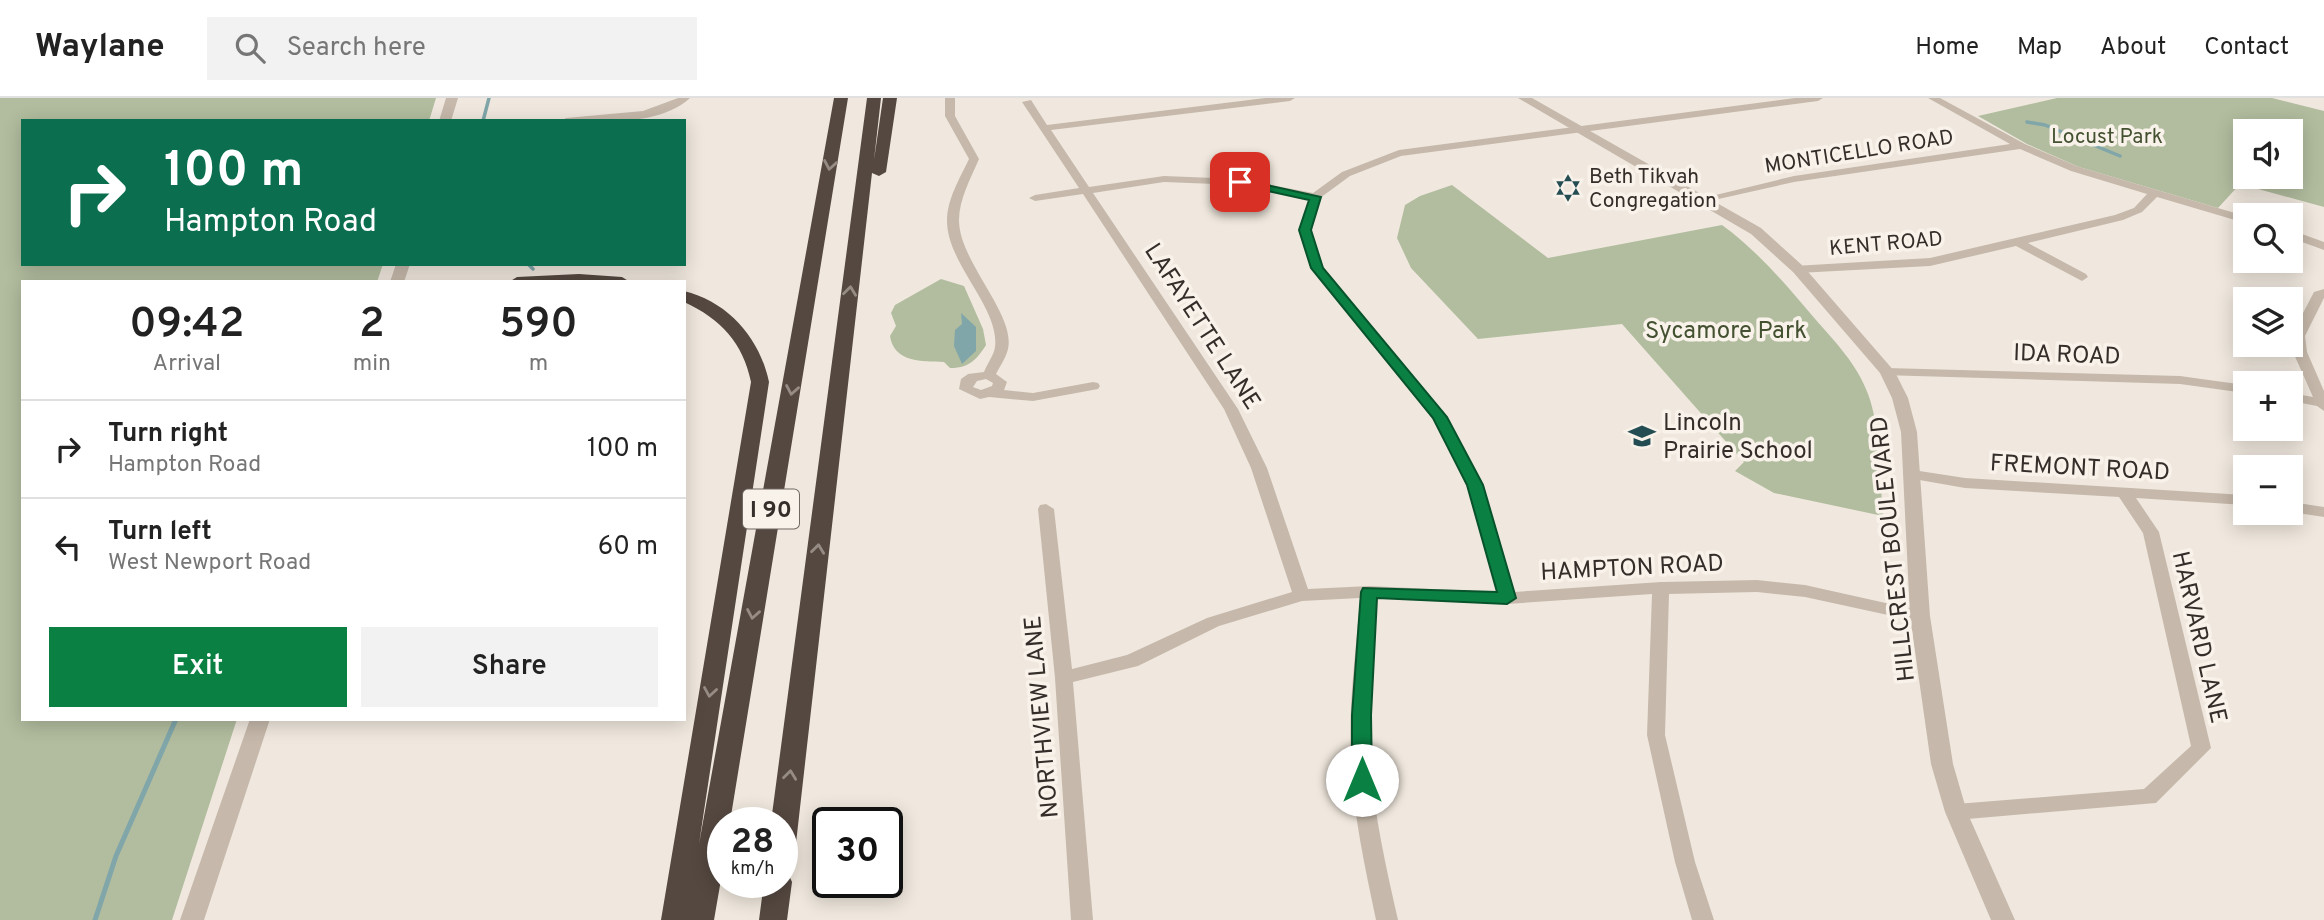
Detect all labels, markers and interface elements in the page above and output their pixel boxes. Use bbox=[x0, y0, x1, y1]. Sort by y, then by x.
search box bbox=[207, 17, 697, 80]
text: Waylane bbox=[35, 27, 165, 69]
icon: search bbox=[231, 29, 269, 67]
text: Search here bbox=[287, 32, 426, 65]
text: Home bbox=[1915, 33, 1979, 63]
text: Map bbox=[2017, 33, 2062, 63]
text: About bbox=[2100, 33, 2166, 63]
text: Contact bbox=[2204, 33, 2289, 63]
map controls bbox=[2233, 119, 2303, 525]
button: sound bbox=[2233, 119, 2303, 189]
street label: MONTICELLO ROAD bbox=[1763, 124, 1956, 181]
park label: Locust Park bbox=[2051, 124, 2163, 151]
text: 100 m bbox=[164, 142, 303, 204]
icon: right bbox=[49, 147, 140, 238]
pin bbox=[1210, 152, 1270, 212]
one-way arrow bbox=[823, 159, 838, 171]
icon: arrive bbox=[1221, 163, 1259, 201]
place label: Beth Tikvah Congregation bbox=[1589, 164, 1717, 215]
synagogue icon: Beth Tikvah Congregation bbox=[1553, 173, 1583, 203]
text: Hampton Road bbox=[164, 203, 377, 243]
button: search bbox=[2233, 203, 2303, 273]
street label: KENT ROAD bbox=[1828, 226, 1944, 263]
street label: LAFAYETTE LANE bbox=[1136, 238, 1266, 416]
one-way arrow bbox=[843, 285, 858, 297]
button: layers bbox=[2233, 287, 2303, 357]
text: 09:42 bbox=[129, 299, 244, 352]
text: 2 bbox=[359, 299, 385, 352]
text: 590 bbox=[499, 299, 578, 352]
park label: Sycamore Park bbox=[1645, 317, 1807, 347]
street label: IDA ROAD bbox=[2013, 339, 2121, 373]
text: Arrival bbox=[153, 350, 221, 379]
text: min bbox=[353, 350, 391, 379]
text: m bbox=[529, 350, 548, 379]
button: + bbox=[2233, 371, 2303, 441]
one-way arrow bbox=[785, 384, 800, 395]
place label: Lincoln Prairie School bbox=[1663, 409, 1813, 467]
street label: HILLCREST BOULEVARD bbox=[1865, 415, 1923, 683]
text: Turn right bbox=[108, 418, 228, 451]
school or university icon: Lincoln Prairie School bbox=[1627, 421, 1657, 451]
icon: right bbox=[49, 430, 87, 468]
text: 100 m bbox=[587, 433, 658, 466]
street label: FREMONT ROAD bbox=[1989, 449, 2171, 489]
text: Hampton Road bbox=[108, 451, 261, 480]
button: − bbox=[2233, 455, 2303, 525]
road number: I 90 bbox=[743, 490, 799, 528]
text: Turn left bbox=[108, 516, 212, 549]
icon: left bbox=[49, 528, 87, 566]
text: 60 m bbox=[598, 531, 658, 564]
one-way arrow bbox=[810, 543, 825, 555]
street label: HARVARD LANE bbox=[2164, 548, 2232, 726]
text: West Newport Road bbox=[108, 549, 311, 578]
street label: HAMPTON ROAD bbox=[1540, 549, 1725, 589]
one-way arrow bbox=[746, 608, 761, 620]
street label: NORTHVIEW LANE bbox=[1019, 614, 1067, 819]
button: Exit bbox=[49, 627, 347, 707]
button: Share bbox=[361, 627, 658, 707]
one-way arrow bbox=[703, 687, 718, 698]
position arrow bbox=[1325, 743, 1399, 817]
one-way arrow bbox=[783, 769, 798, 781]
speed limit sign: 30 bbox=[812, 807, 903, 898]
text: 28 bbox=[731, 821, 774, 865]
text: km/h bbox=[731, 858, 774, 881]

